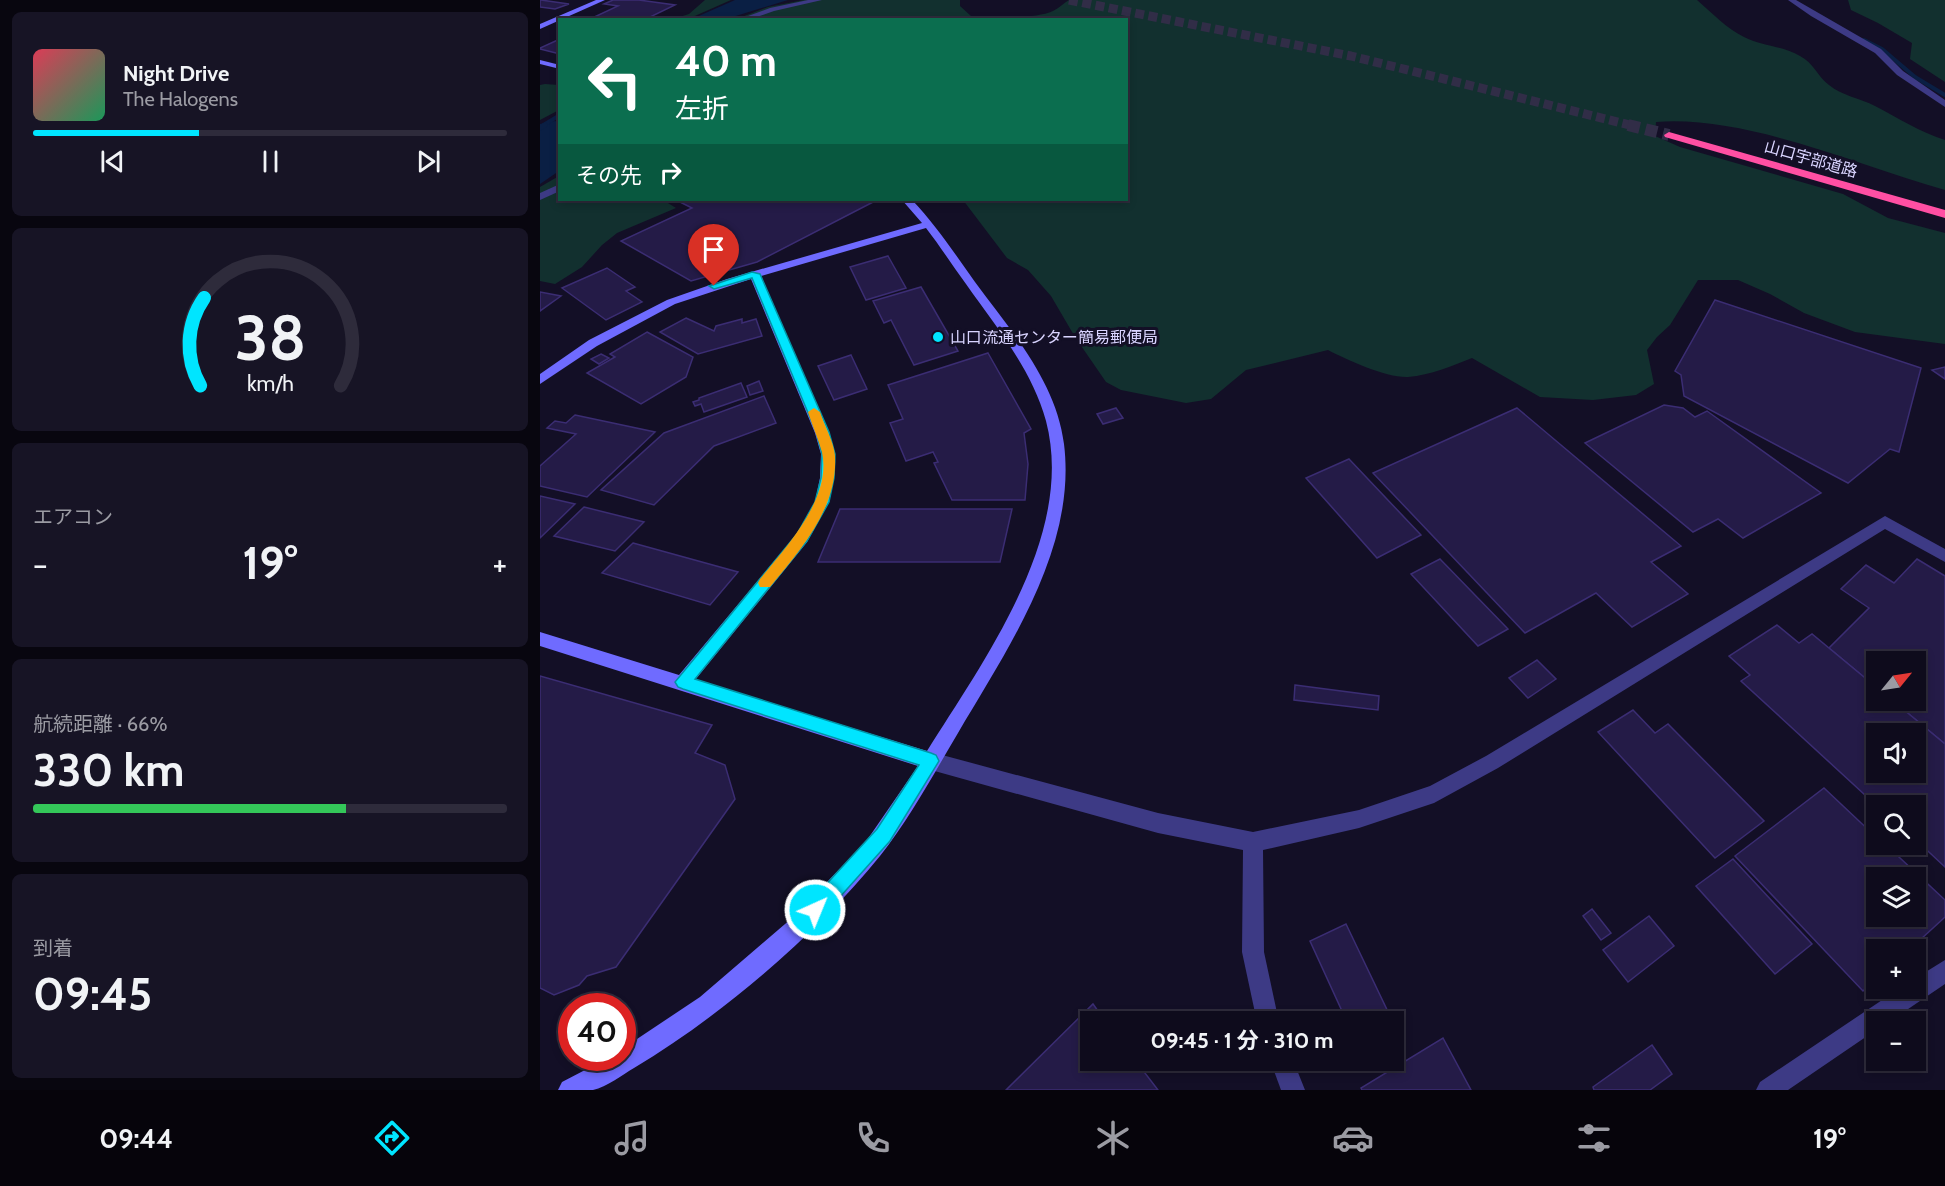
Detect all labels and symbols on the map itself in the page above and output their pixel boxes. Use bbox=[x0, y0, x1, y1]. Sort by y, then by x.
street label: 山口宇部道路 bbox=[1762, 137, 1860, 181]
pin bbox=[688, 224, 739, 286]
place label: 山口流通センター簡易郵便局 bbox=[950, 328, 1158, 347]
marker: 山口流通センター簡易郵便局 bbox=[931, 330, 945, 344]
north arrow bbox=[1866, 651, 1926, 711]
position arrow bbox=[783, 878, 847, 942]
speed limit sign: 40 bbox=[558, 993, 636, 1071]

